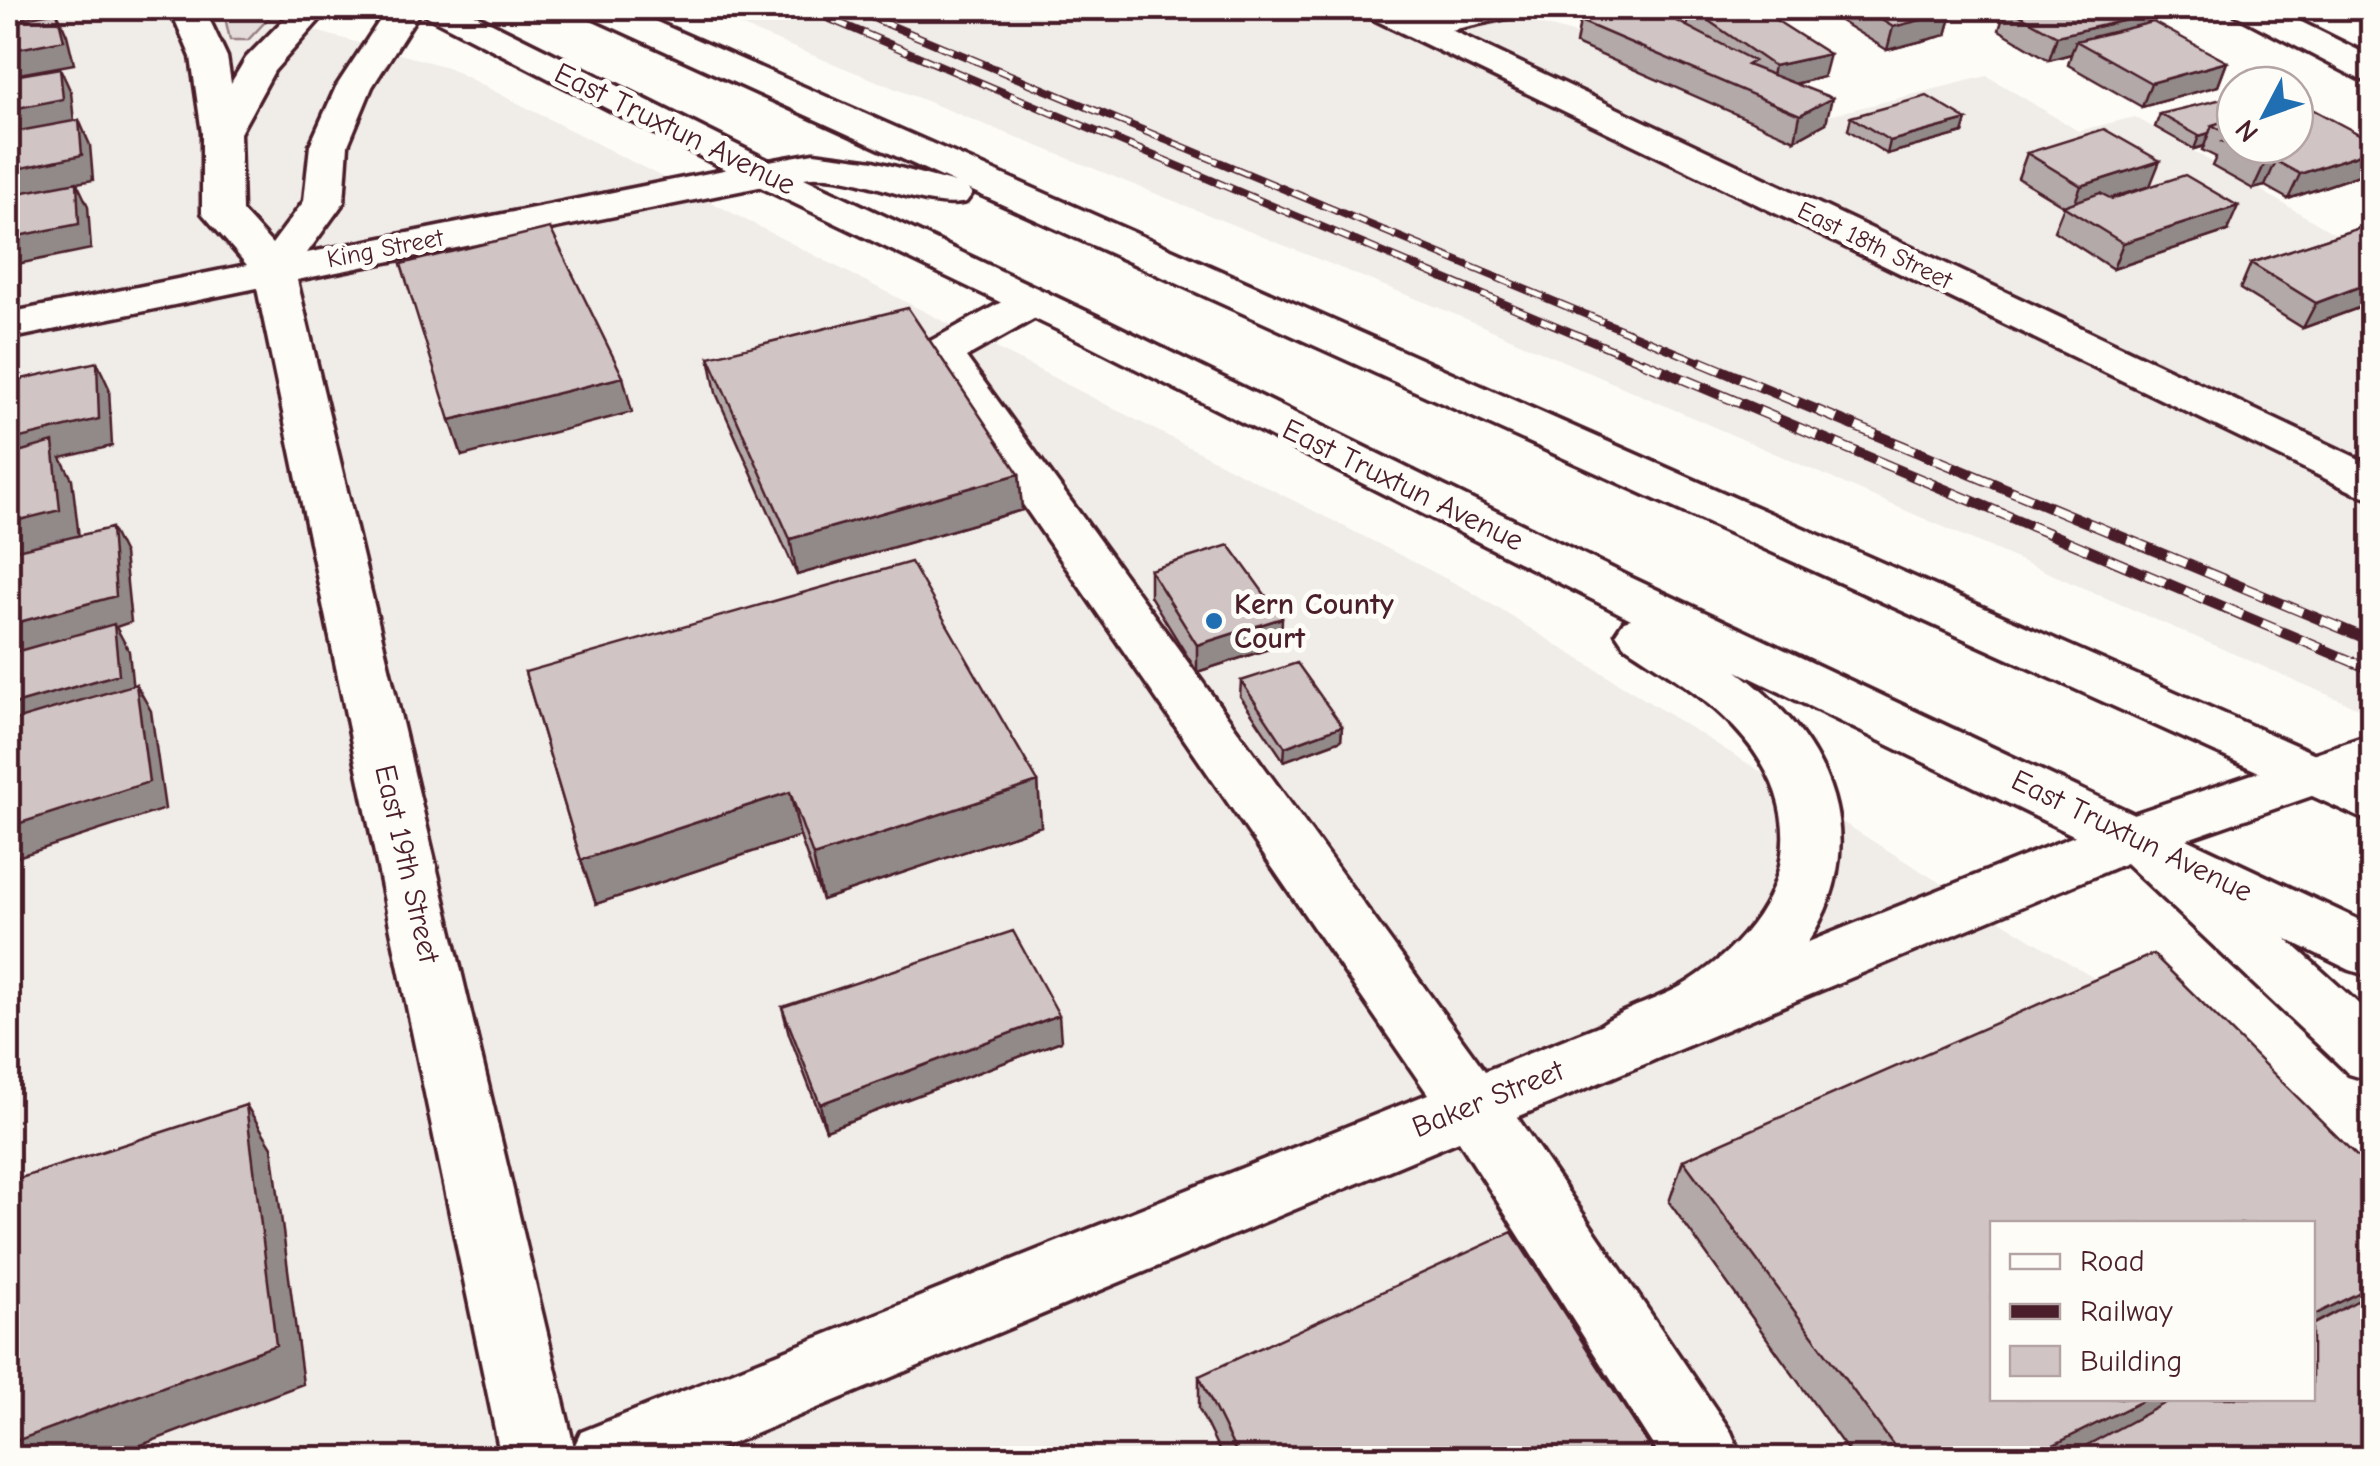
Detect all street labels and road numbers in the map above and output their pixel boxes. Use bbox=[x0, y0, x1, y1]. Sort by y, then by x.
street label: East Truxtun Avenue bbox=[549, 55, 801, 203]
street label: East 18th Street bbox=[1793, 195, 1958, 295]
street label: King Street bbox=[324, 222, 446, 273]
street label: East Truxtun Avenue bbox=[1277, 411, 1529, 559]
street label: East 19th Street bbox=[367, 762, 447, 968]
street label: East Truxtun Avenue bbox=[2006, 762, 2258, 910]
street label: Baker Street bbox=[1407, 1052, 1570, 1145]

